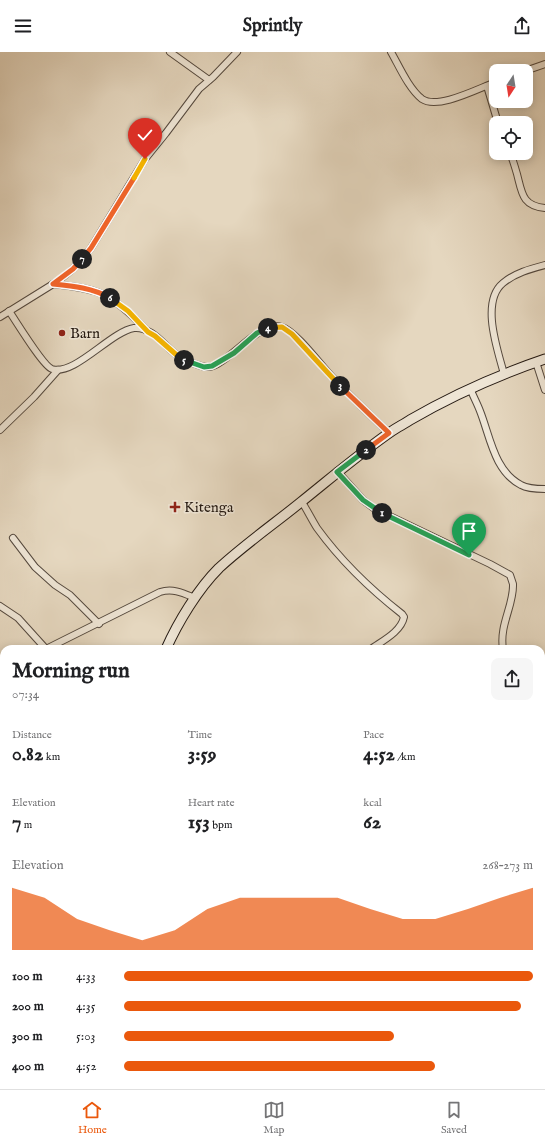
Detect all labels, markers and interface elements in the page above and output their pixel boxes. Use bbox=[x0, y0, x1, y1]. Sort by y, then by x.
icon: menu bbox=[12, 15, 34, 37]
text: Sprintly bbox=[243, 15, 302, 38]
icon: share bbox=[511, 15, 533, 37]
north arrow bbox=[489, 64, 533, 108]
map controls bbox=[489, 64, 533, 160]
button: locate bbox=[489, 116, 533, 160]
pin bbox=[128, 118, 162, 159]
icon: check bbox=[134, 124, 156, 146]
pin: 7 bbox=[72, 249, 92, 269]
text: 7 bbox=[79, 252, 85, 266]
pin: 6 bbox=[100, 288, 120, 308]
text: 6 bbox=[108, 291, 112, 305]
pin: 4 bbox=[258, 318, 278, 338]
text: 4 bbox=[265, 321, 271, 335]
place label: Barn bbox=[70, 324, 100, 343]
marker: Barn bbox=[57, 328, 67, 338]
pin: 5 bbox=[174, 350, 194, 370]
text: 5 bbox=[182, 353, 186, 367]
pin: 3 bbox=[330, 376, 350, 396]
text: 3 bbox=[338, 379, 342, 393]
pin: 2 bbox=[356, 440, 376, 460]
text: 2 bbox=[363, 443, 369, 457]
place label: Kitenga bbox=[184, 498, 234, 517]
marker: Kitenga bbox=[169, 501, 181, 513]
pin: 1 bbox=[372, 503, 392, 523]
text: 1 bbox=[380, 506, 384, 520]
pin bbox=[452, 514, 486, 555]
icon: arrive bbox=[458, 520, 480, 542]
text: Morning run bbox=[12, 657, 130, 685]
button: share bbox=[491, 658, 533, 700]
text: 07:34 bbox=[12, 686, 39, 703]
text: Distance bbox=[12, 728, 52, 742]
text: Time bbox=[188, 728, 212, 742]
text: Pace bbox=[363, 728, 384, 742]
text: 0.82 bbox=[12, 742, 43, 767]
text: 3:59 bbox=[188, 742, 216, 767]
text: 4:52 bbox=[363, 742, 395, 767]
text: km bbox=[43, 750, 60, 764]
text: /km bbox=[395, 750, 416, 764]
text: Elevation bbox=[12, 796, 56, 810]
text: Heart rate bbox=[188, 796, 235, 810]
text: kcal bbox=[363, 796, 382, 810]
text: 7 bbox=[12, 810, 21, 835]
text: 153 bbox=[188, 810, 210, 835]
text: 62 bbox=[363, 810, 381, 835]
text: m bbox=[21, 818, 32, 832]
text: bpm bbox=[210, 818, 233, 832]
text: Elevation bbox=[12, 857, 64, 874]
text: 268–273 m bbox=[482, 857, 533, 874]
text: 100 m bbox=[12, 968, 42, 985]
text: 4:33 bbox=[76, 968, 96, 985]
text: 200 m bbox=[12, 998, 44, 1015]
text: 4:35 bbox=[76, 998, 95, 1015]
text: 300 m bbox=[12, 1028, 43, 1045]
text: 5:03 bbox=[76, 1028, 95, 1045]
text: 400 m bbox=[12, 1058, 44, 1075]
text: 4:52 bbox=[76, 1058, 97, 1075]
tab: Home bbox=[78, 1099, 107, 1137]
tab: Map bbox=[263, 1099, 285, 1137]
tab: Saved bbox=[441, 1099, 467, 1137]

